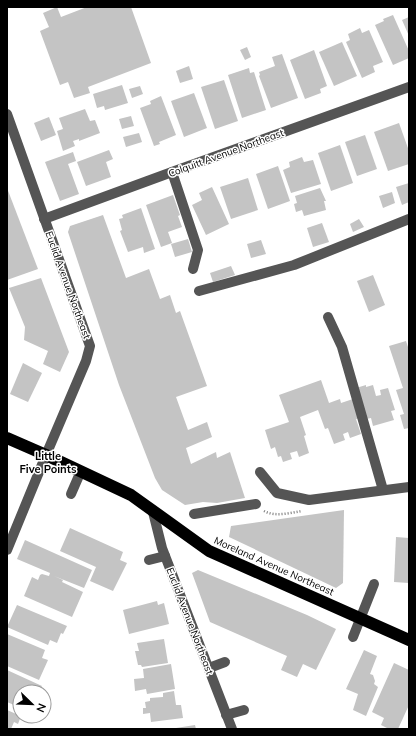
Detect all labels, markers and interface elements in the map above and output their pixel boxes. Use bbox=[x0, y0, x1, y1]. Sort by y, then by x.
street label: Colquitt Avenue Northeast bbox=[166, 126, 286, 180]
street label: Euclid Avenue Northeast bbox=[42, 229, 94, 341]
district label: Little Five Points bbox=[20, 449, 77, 476]
street label: Moreland Avenue Northeast bbox=[212, 534, 336, 599]
street label: Euclid Avenue Northeast bbox=[164, 566, 217, 677]
north arrow bbox=[12, 684, 52, 724]
text: N bbox=[33, 701, 49, 714]

